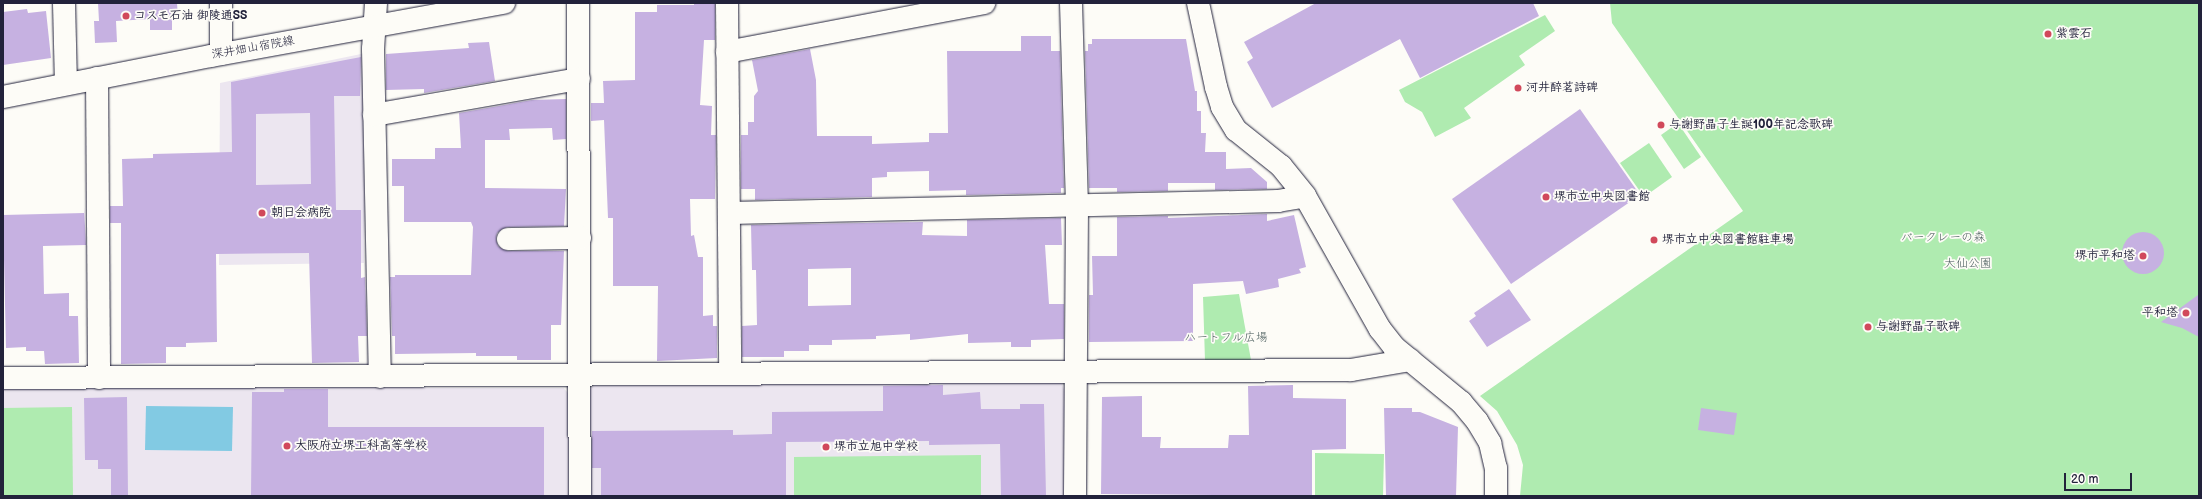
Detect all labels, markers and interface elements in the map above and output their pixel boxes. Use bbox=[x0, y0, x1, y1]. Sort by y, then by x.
place label: コスモ石油 御陵通SS bbox=[134, 9, 248, 23]
marker: コスモ石油 御陵通SS bbox=[121, 11, 131, 21]
place label: 紫雲石 bbox=[2056, 27, 2092, 41]
marker: 紫雲石 bbox=[2043, 29, 2053, 39]
street label: 深井畑山宿院線 bbox=[210, 34, 296, 62]
place label: 河井醉茗詩碑 bbox=[1526, 81, 1598, 95]
marker: 河井醉茗詩碑 bbox=[1513, 83, 1523, 93]
place label: 与謝野晶子生誕100年記念歌碑 bbox=[1669, 118, 1833, 132]
marker: 与謝野晶子生誕100年記念歌碑 bbox=[1656, 120, 1666, 130]
place label: 堺市立中央図書館 bbox=[1554, 190, 1650, 204]
marker: 堺市立中央図書館 bbox=[1541, 192, 1551, 202]
place label: 朝日会病院 bbox=[271, 206, 331, 220]
marker: 朝日会病院 bbox=[256, 207, 268, 219]
park label: バークレーの森 bbox=[1901, 231, 1985, 245]
place label: 堺市立中央図書館駐車場 bbox=[1662, 233, 1794, 247]
marker: 堺市立中央図書館駐車場 bbox=[1649, 235, 1659, 245]
place label: 堺市平和塔 bbox=[2075, 249, 2135, 263]
marker: 堺市平和塔 bbox=[2138, 251, 2148, 261]
park label: 大仙公園 bbox=[1944, 257, 1992, 271]
place label: 平和塔 bbox=[2142, 306, 2178, 320]
marker: 平和塔 bbox=[2181, 308, 2191, 318]
place label: 与謝野晶子歌碑 bbox=[1876, 320, 1960, 334]
marker: 与謝野晶子歌碑 bbox=[1863, 322, 1873, 332]
park label: ハートフル広場 bbox=[1184, 331, 1268, 345]
place label: 大阪府立堺工科高等学校 bbox=[295, 439, 427, 453]
place label: 堺市立旭中学校 bbox=[834, 440, 918, 454]
marker: 大阪府立堺工科高等学校 bbox=[282, 441, 292, 451]
marker: 堺市立旭中学校 bbox=[821, 442, 831, 452]
scale bar bbox=[2066, 465, 2134, 491]
text: 20 m bbox=[2071, 472, 2098, 487]

